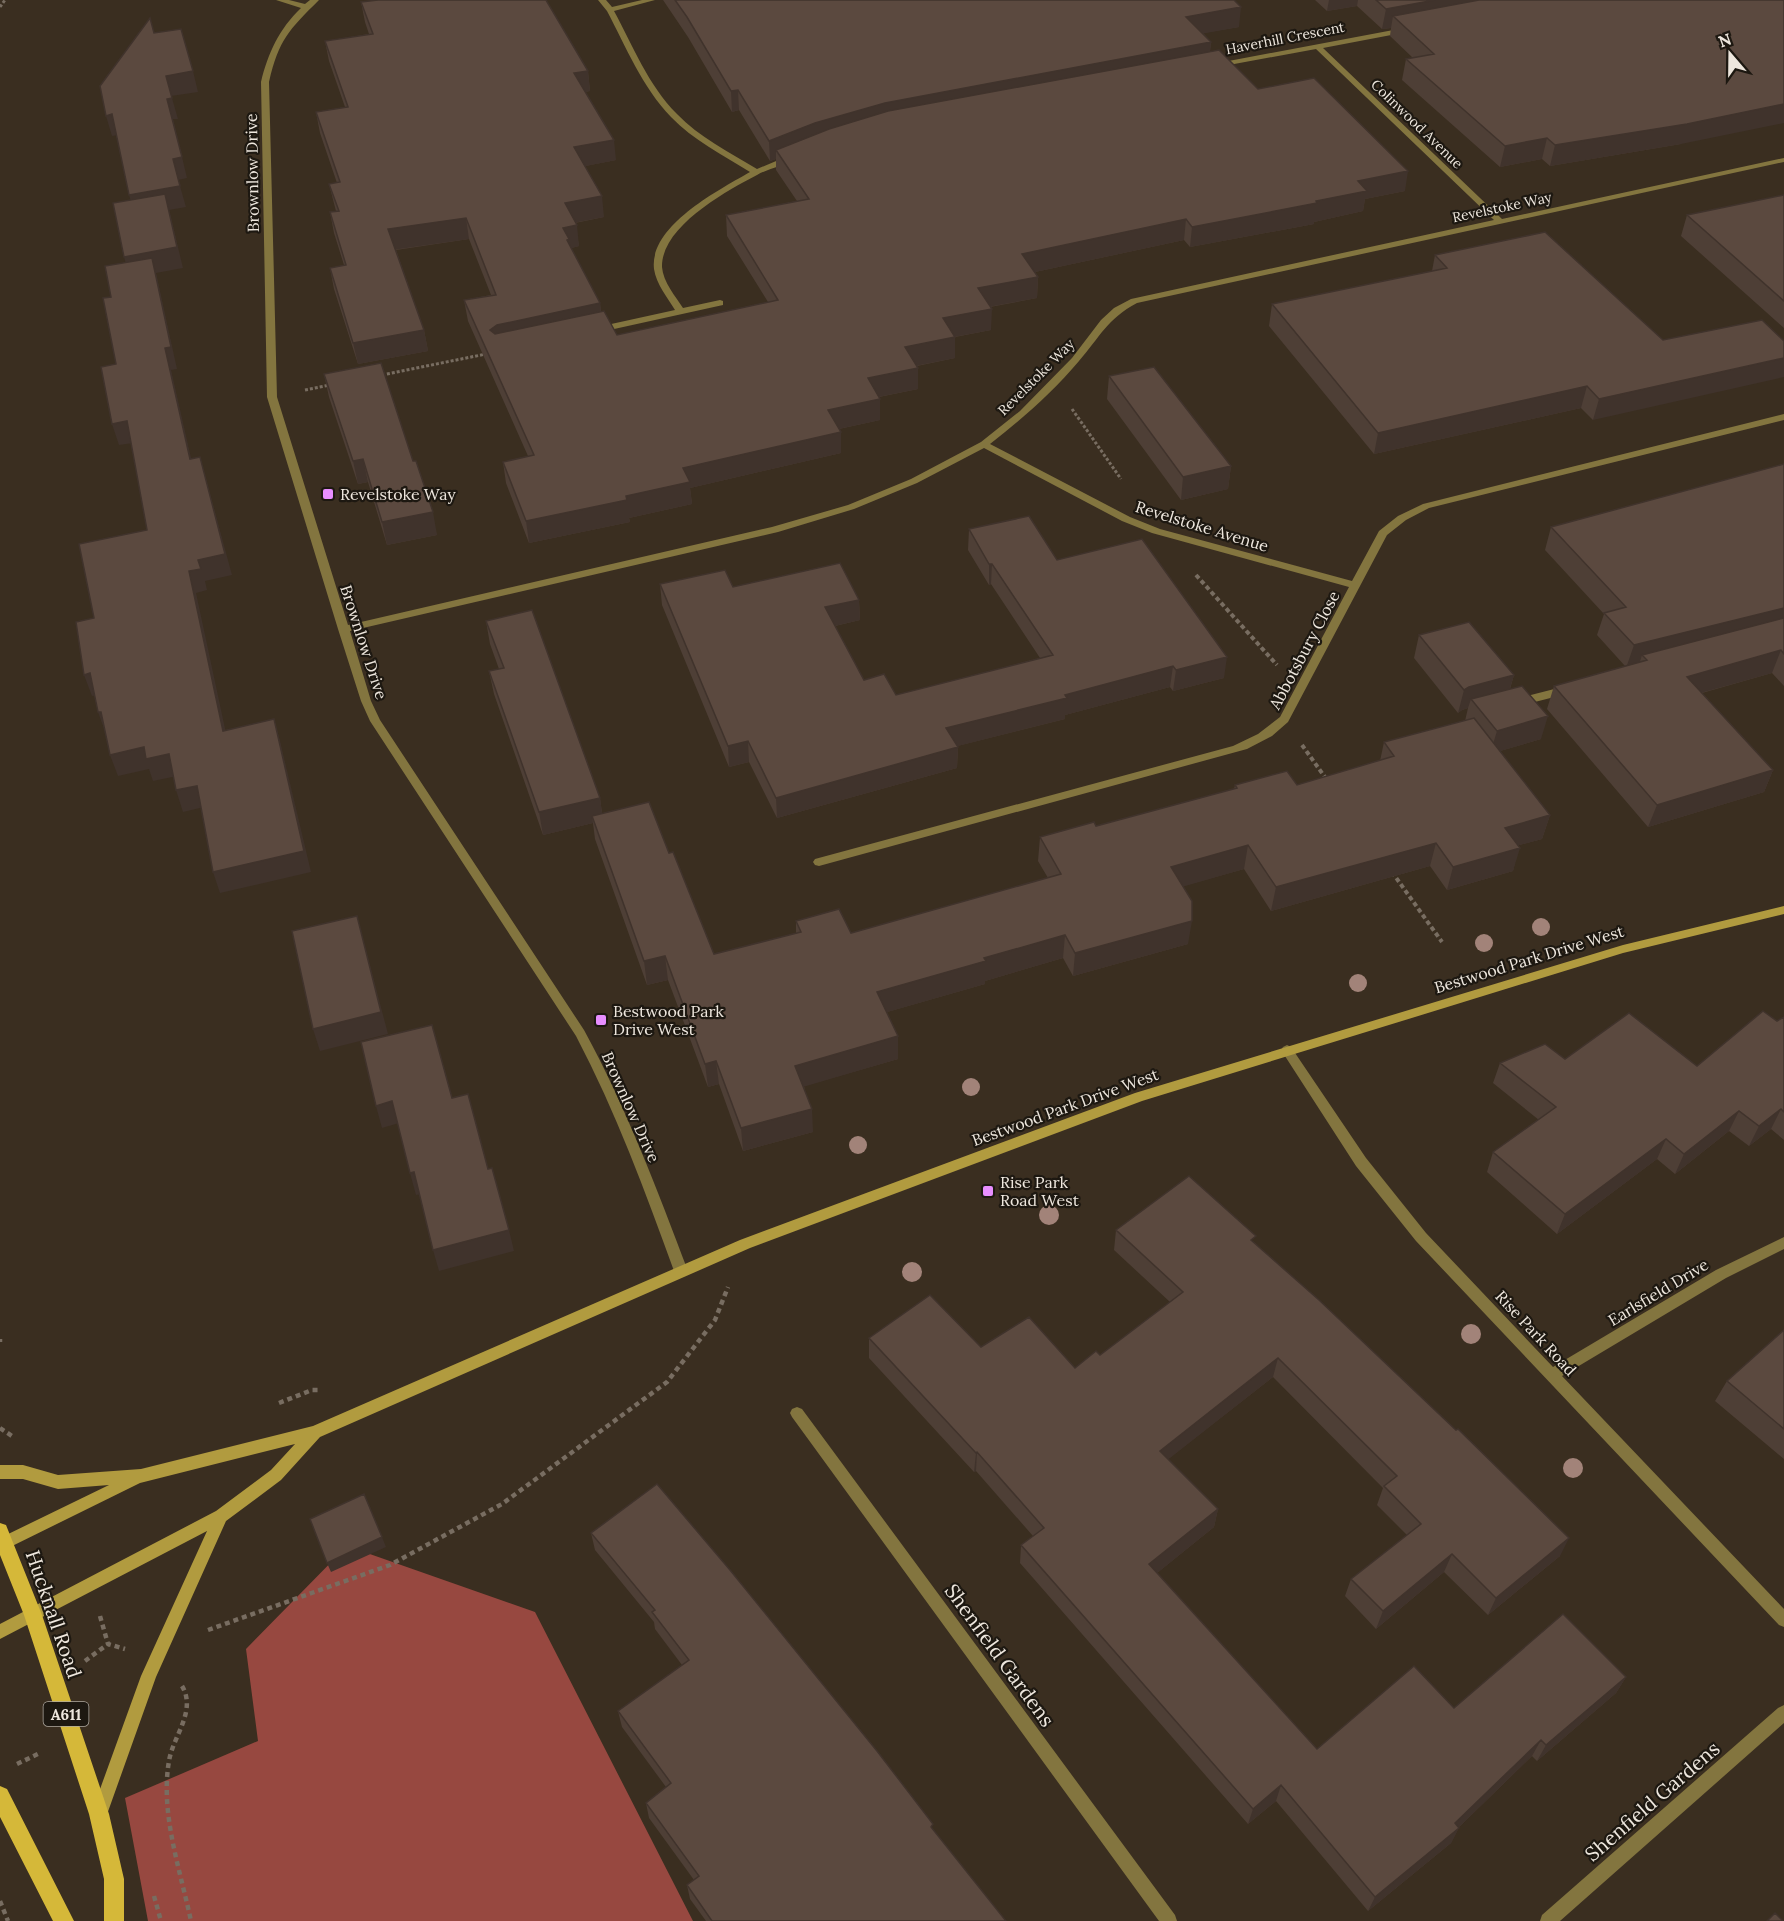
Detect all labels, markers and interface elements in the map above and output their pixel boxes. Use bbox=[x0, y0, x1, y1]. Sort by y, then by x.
street label: Haverhill Crescent bbox=[1224, 18, 1347, 58]
north arrow bbox=[1700, 24, 1760, 84]
text: N bbox=[1716, 28, 1734, 51]
street label: Colinwood Avenue bbox=[1367, 76, 1467, 173]
street label: Brownlow Drive bbox=[241, 113, 263, 233]
street label: Revelstoke Way bbox=[1451, 188, 1554, 226]
street label: Revelstoke Way bbox=[994, 334, 1079, 419]
place label: Revelstoke Way bbox=[340, 484, 456, 504]
marker: Revelstoke Way bbox=[321, 487, 335, 501]
street label: Revelstoke Avenue bbox=[1133, 496, 1271, 556]
street label: Brownlow Drive bbox=[336, 582, 392, 702]
street label: Abbotsbury Close bbox=[1264, 587, 1344, 714]
street label: Bestwood Park Drive West bbox=[1432, 920, 1627, 997]
place label: Bestwood Park Drive West bbox=[613, 1001, 724, 1039]
marker: Bestwood Park Drive West bbox=[594, 1013, 608, 1027]
street label: Brownlow Drive bbox=[598, 1049, 664, 1166]
street label: Bestwood Park Drive West bbox=[969, 1064, 1162, 1150]
place label: Rise Park Road West bbox=[1000, 1172, 1080, 1210]
marker: Rise Park Road West bbox=[981, 1184, 995, 1198]
street label: Earlsfield Drive bbox=[1604, 1254, 1712, 1330]
street label: Rise Park Road bbox=[1491, 1286, 1581, 1380]
street label: Hucknall Road bbox=[20, 1547, 88, 1681]
street label: Shenfield Gardens bbox=[940, 1579, 1060, 1731]
road number: A611 bbox=[44, 1702, 88, 1726]
street label: Shenfield Gardens bbox=[1579, 1736, 1725, 1866]

